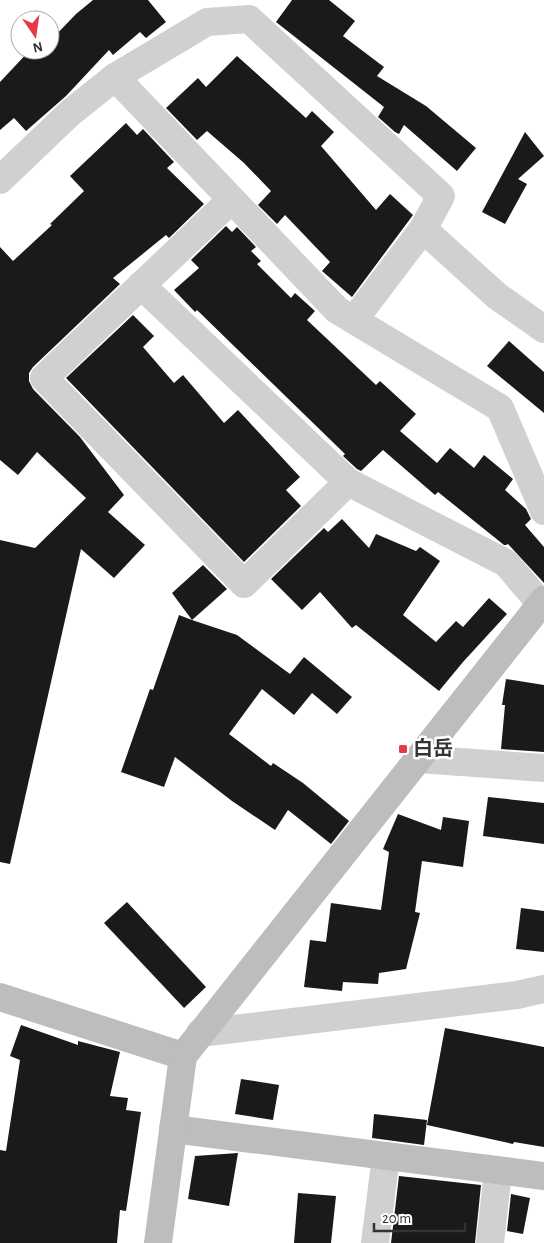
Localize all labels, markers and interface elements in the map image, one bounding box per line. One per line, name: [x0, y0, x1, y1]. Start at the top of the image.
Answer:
north arrow: [10, 10, 60, 60]
text: N: [31, 39, 44, 55]
place label: 白岳: [413, 737, 453, 759]
marker: 白岳: [397, 743, 409, 755]
scale bar: [374, 1200, 465, 1232]
text: 20 m: [382, 1211, 411, 1226]

